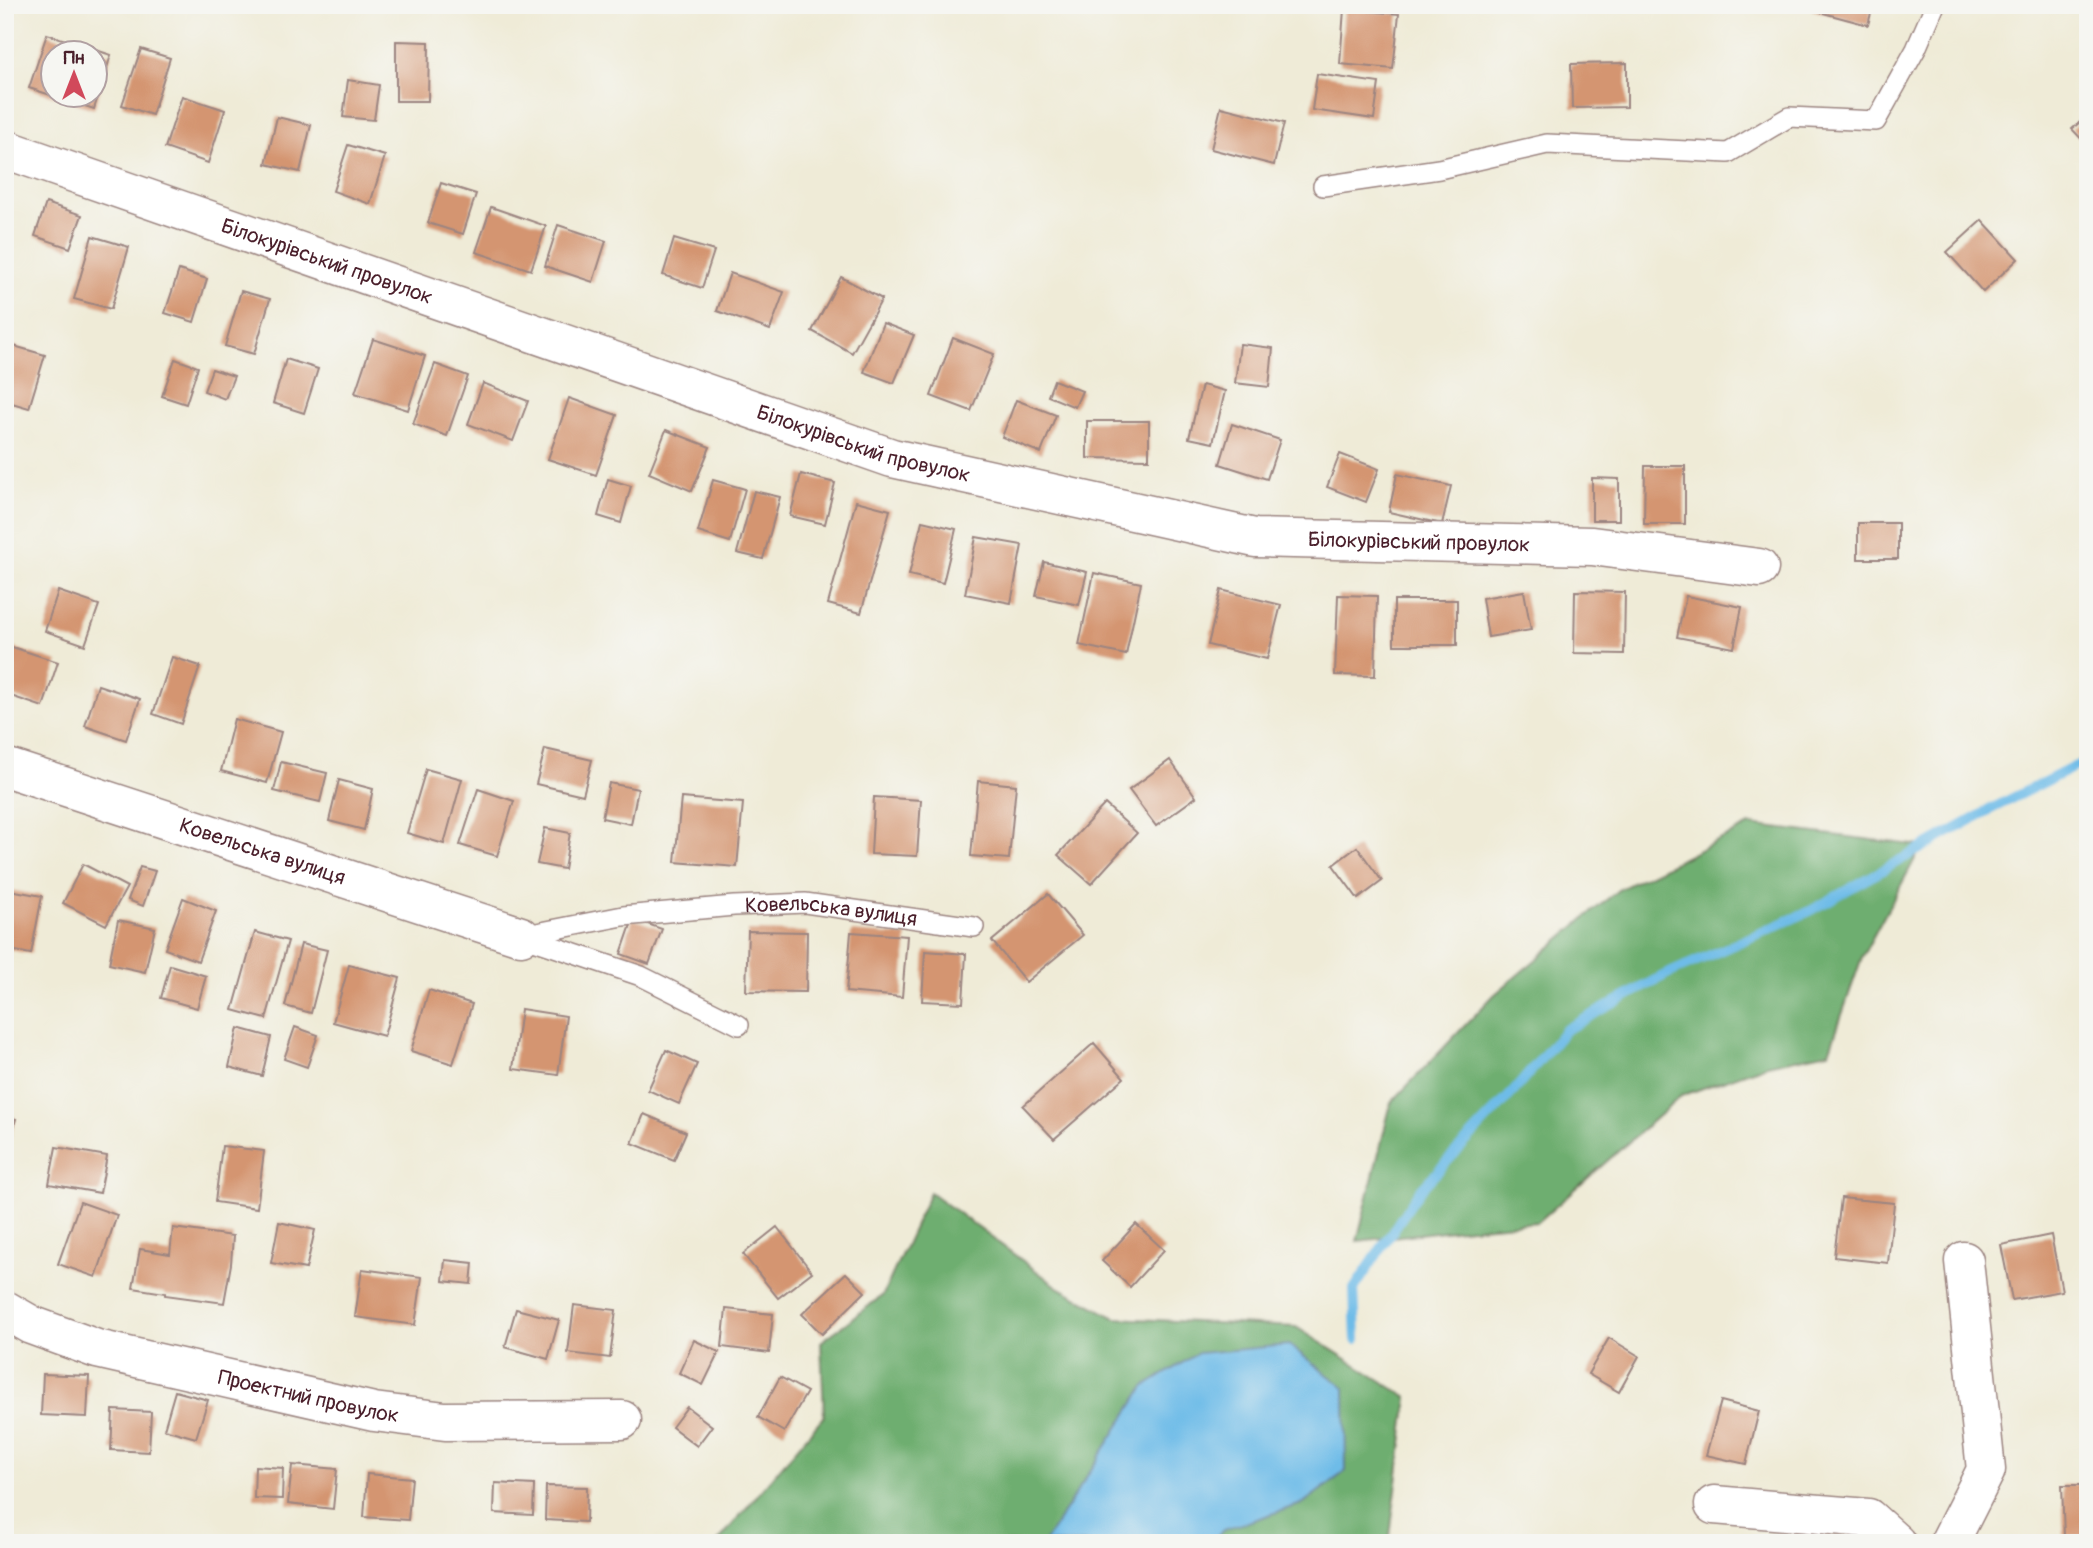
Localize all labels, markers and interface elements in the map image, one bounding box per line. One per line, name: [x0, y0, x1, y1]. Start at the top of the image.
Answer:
north arrow: [38, 38, 108, 108]
text: Пн: [64, 46, 84, 70]
street label: Білокурівський провулок: [218, 212, 436, 311]
street label: Білокурівський провулок: [753, 398, 973, 488]
street label: Білокурівський провулок: [1308, 526, 1530, 558]
street label: Ковельська вулиця: [176, 812, 349, 891]
street label: Ковельська вулиця: [744, 889, 919, 932]
street label: Проектний провулок: [215, 1363, 401, 1429]

